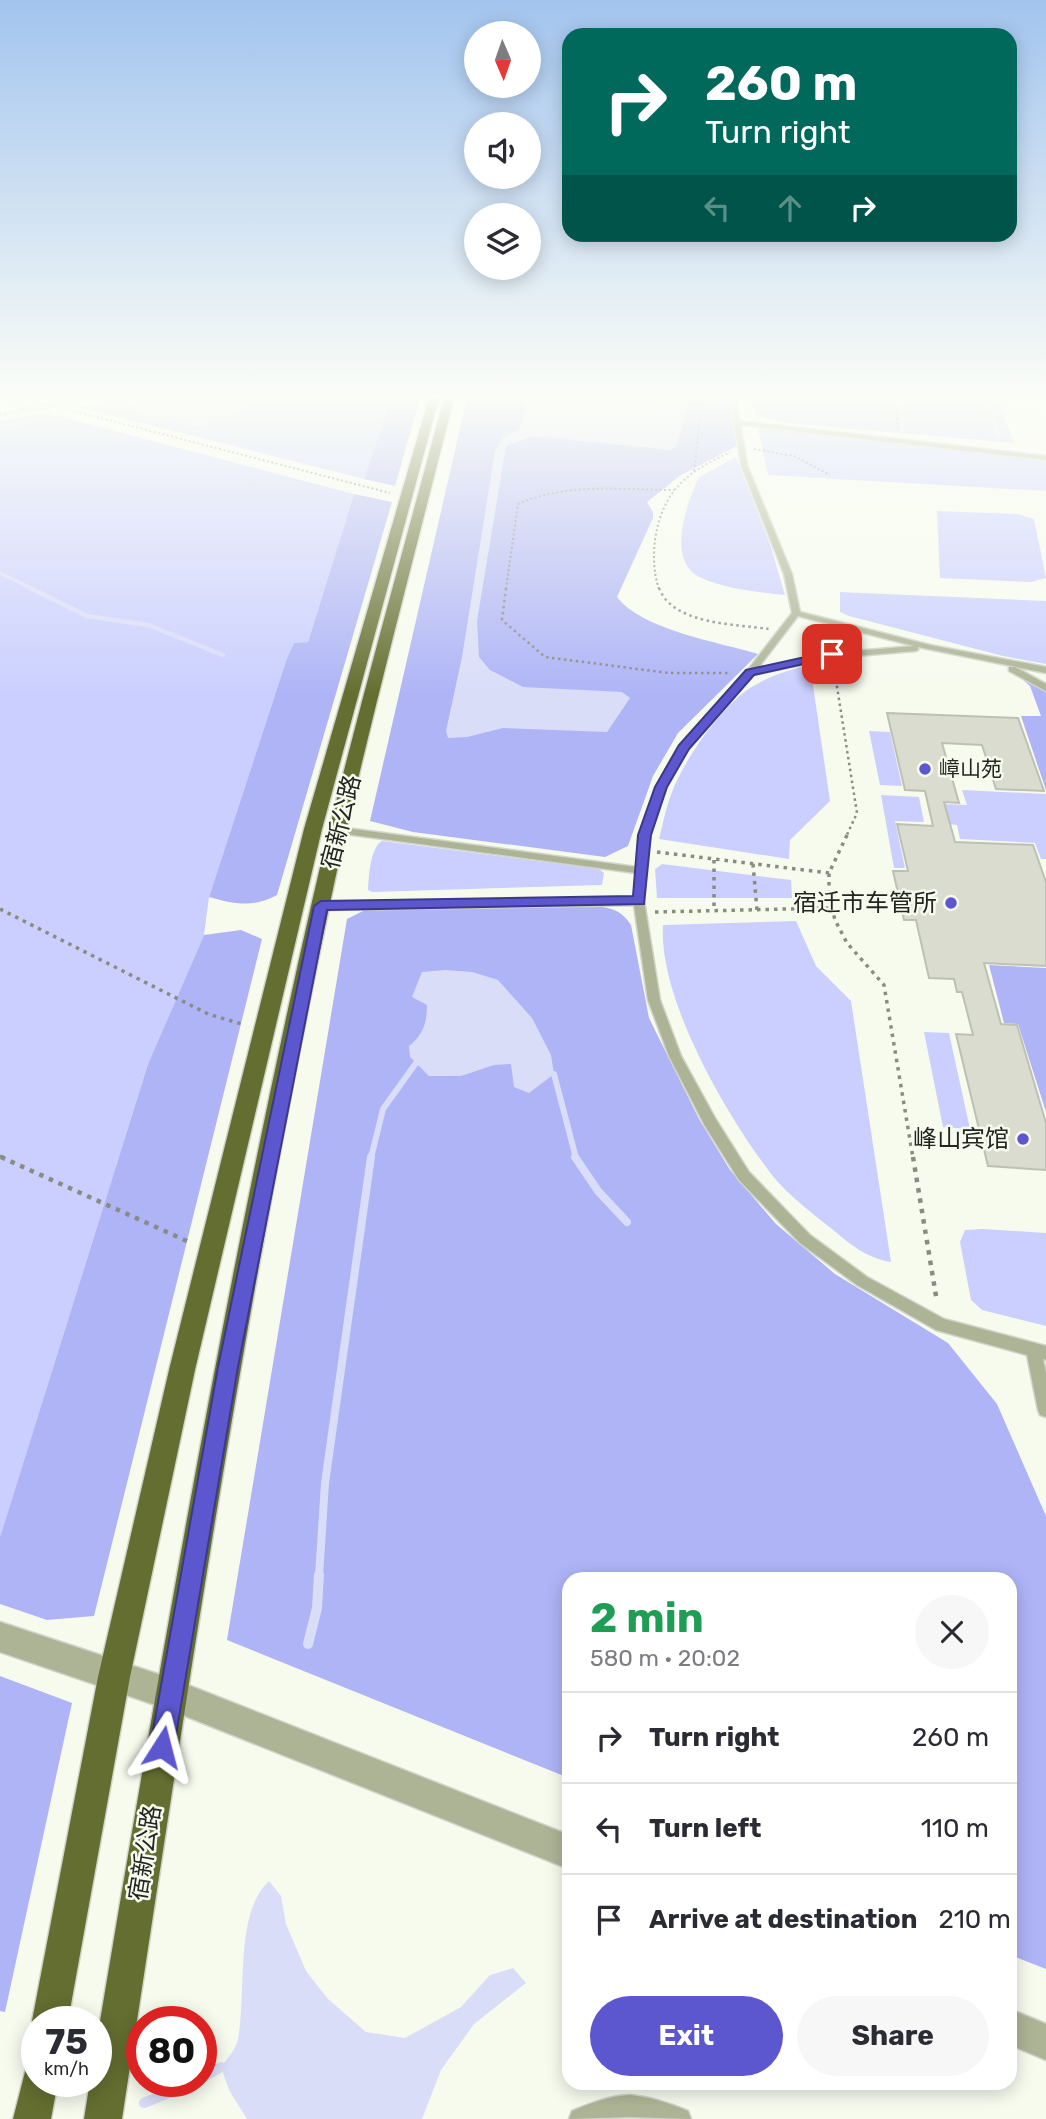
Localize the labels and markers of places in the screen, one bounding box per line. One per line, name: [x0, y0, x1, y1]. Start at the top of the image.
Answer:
pin: [802, 624, 862, 684]
place label: 嶂山苑: [939, 756, 1002, 781]
marker: 嶂山苑: [917, 761, 933, 777]
place label: 宿迁市车管所: [793, 889, 937, 917]
marker: 宿迁市车管所: [943, 895, 959, 911]
place label: 峰山宾馆: [913, 1125, 1009, 1153]
marker: 峰山宾馆: [1015, 1131, 1031, 1147]

